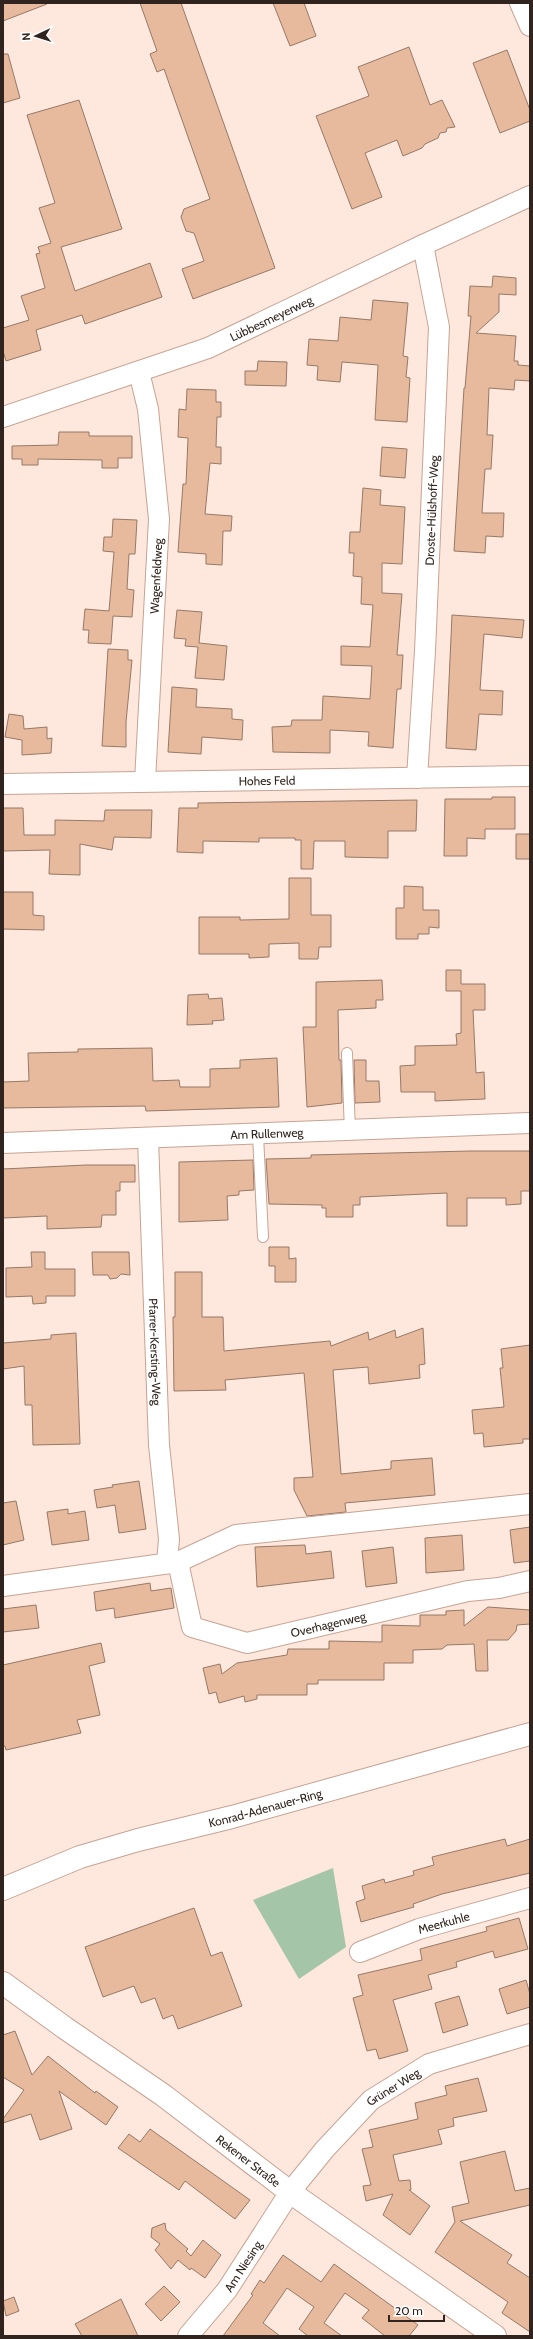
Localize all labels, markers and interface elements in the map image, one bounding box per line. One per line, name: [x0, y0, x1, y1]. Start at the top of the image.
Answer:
north arrow: [16, 16, 56, 56]
text: N: [19, 32, 33, 41]
street label: Lübbesmeyerweg: [227, 291, 316, 344]
street label: Droste-Hülshoff-Weg: [421, 454, 441, 566]
street label: Wagenfeldweg: [147, 537, 166, 614]
street label: Hohes Feld: [239, 772, 295, 788]
street label: Am Rullenweg: [230, 1124, 305, 1142]
street label: Pfarrer-Kersting-Weg: [146, 1298, 165, 1407]
street label: Overhagenweg: [289, 1608, 368, 1640]
street label: Konrad-Adenauer-Ring: [207, 1785, 325, 1830]
street label: Meerkuhle: [416, 1908, 471, 1936]
street label: Grüner Weg: [362, 2064, 423, 2109]
street label: Rekener Straße: [213, 2131, 284, 2190]
street label: Am Niesing: [221, 2237, 265, 2294]
scale bar: [389, 2297, 444, 2323]
text: 20 m: [395, 2303, 423, 2318]

